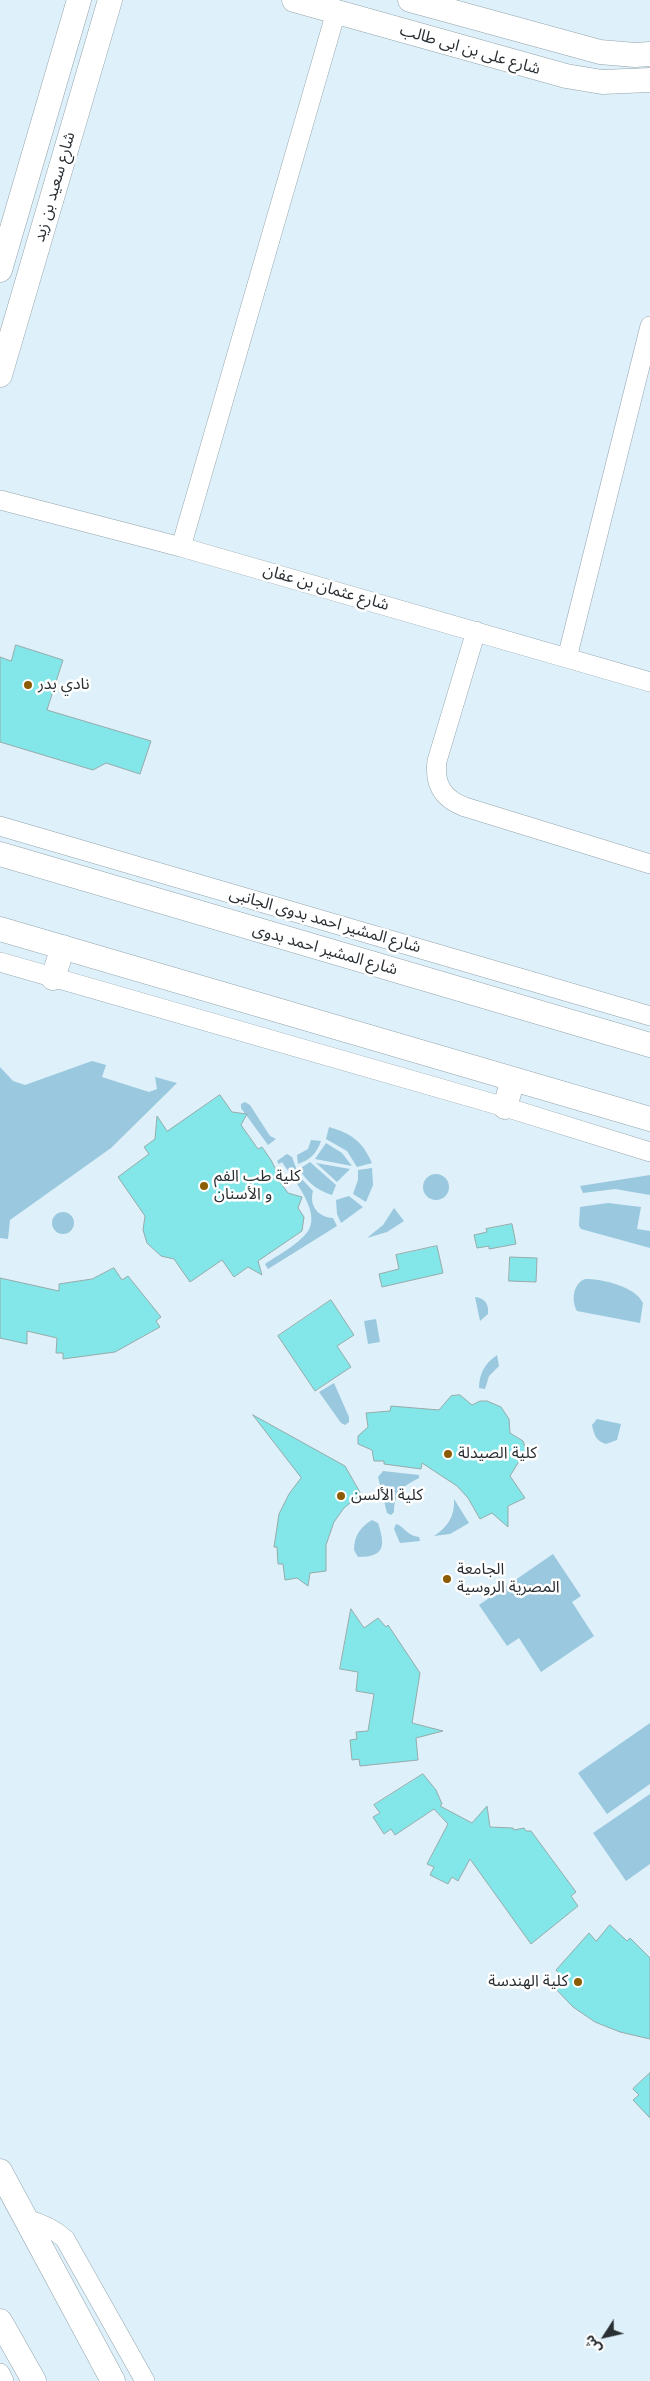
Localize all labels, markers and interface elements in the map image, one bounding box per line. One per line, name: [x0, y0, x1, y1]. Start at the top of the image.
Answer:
street label: شارع على بن ابى طالب: [398, 21, 542, 79]
street label: شارع سعيد بن زيد: [30, 130, 80, 244]
street label: شارع عثمان بن عفان: [261, 561, 391, 615]
place label: نادي بدر: [38, 675, 90, 695]
marker: نادي بدر: [22, 679, 34, 691]
street label: شارع المشير احمد بدوى الجانبى: [227, 884, 423, 958]
street label: شارع المشير احمد بدوى: [250, 920, 400, 980]
place label: كلية طب الفم و الأسنان: [214, 1167, 301, 1205]
marker: كلية طب الفم و الأسنان: [198, 1180, 210, 1192]
place label: كلية الصيدلة: [458, 1444, 537, 1464]
marker: كلية الصيدلة: [442, 1448, 454, 1460]
place label: كلية الألسن: [351, 1486, 423, 1506]
marker: كلية الألسن: [335, 1490, 347, 1502]
place label: الجامعة المصرية الروسية: [457, 1560, 560, 1598]
marker: الجامعة المصرية الروسية: [441, 1573, 453, 1585]
place label: كلية الهندسة: [488, 1972, 568, 1992]
marker: كلية الهندسة: [572, 1976, 584, 1988]
north arrow: [580, 2311, 630, 2361]
text: ش: [580, 2332, 606, 2358]

